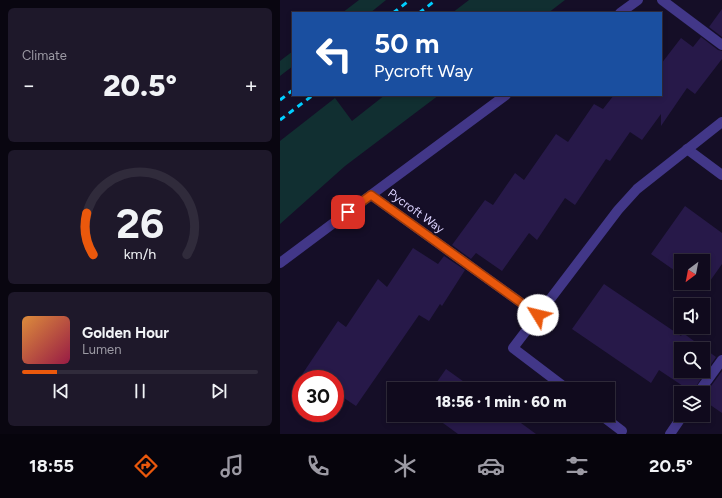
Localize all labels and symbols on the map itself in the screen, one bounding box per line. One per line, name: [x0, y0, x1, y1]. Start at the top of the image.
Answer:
street label: Pycroft Way: [385, 186, 447, 236]
pin: [331, 195, 365, 229]
north arrow: [674, 254, 710, 290]
position arrow: [517, 294, 559, 336]
speed limit sign: 30: [292, 370, 344, 422]

